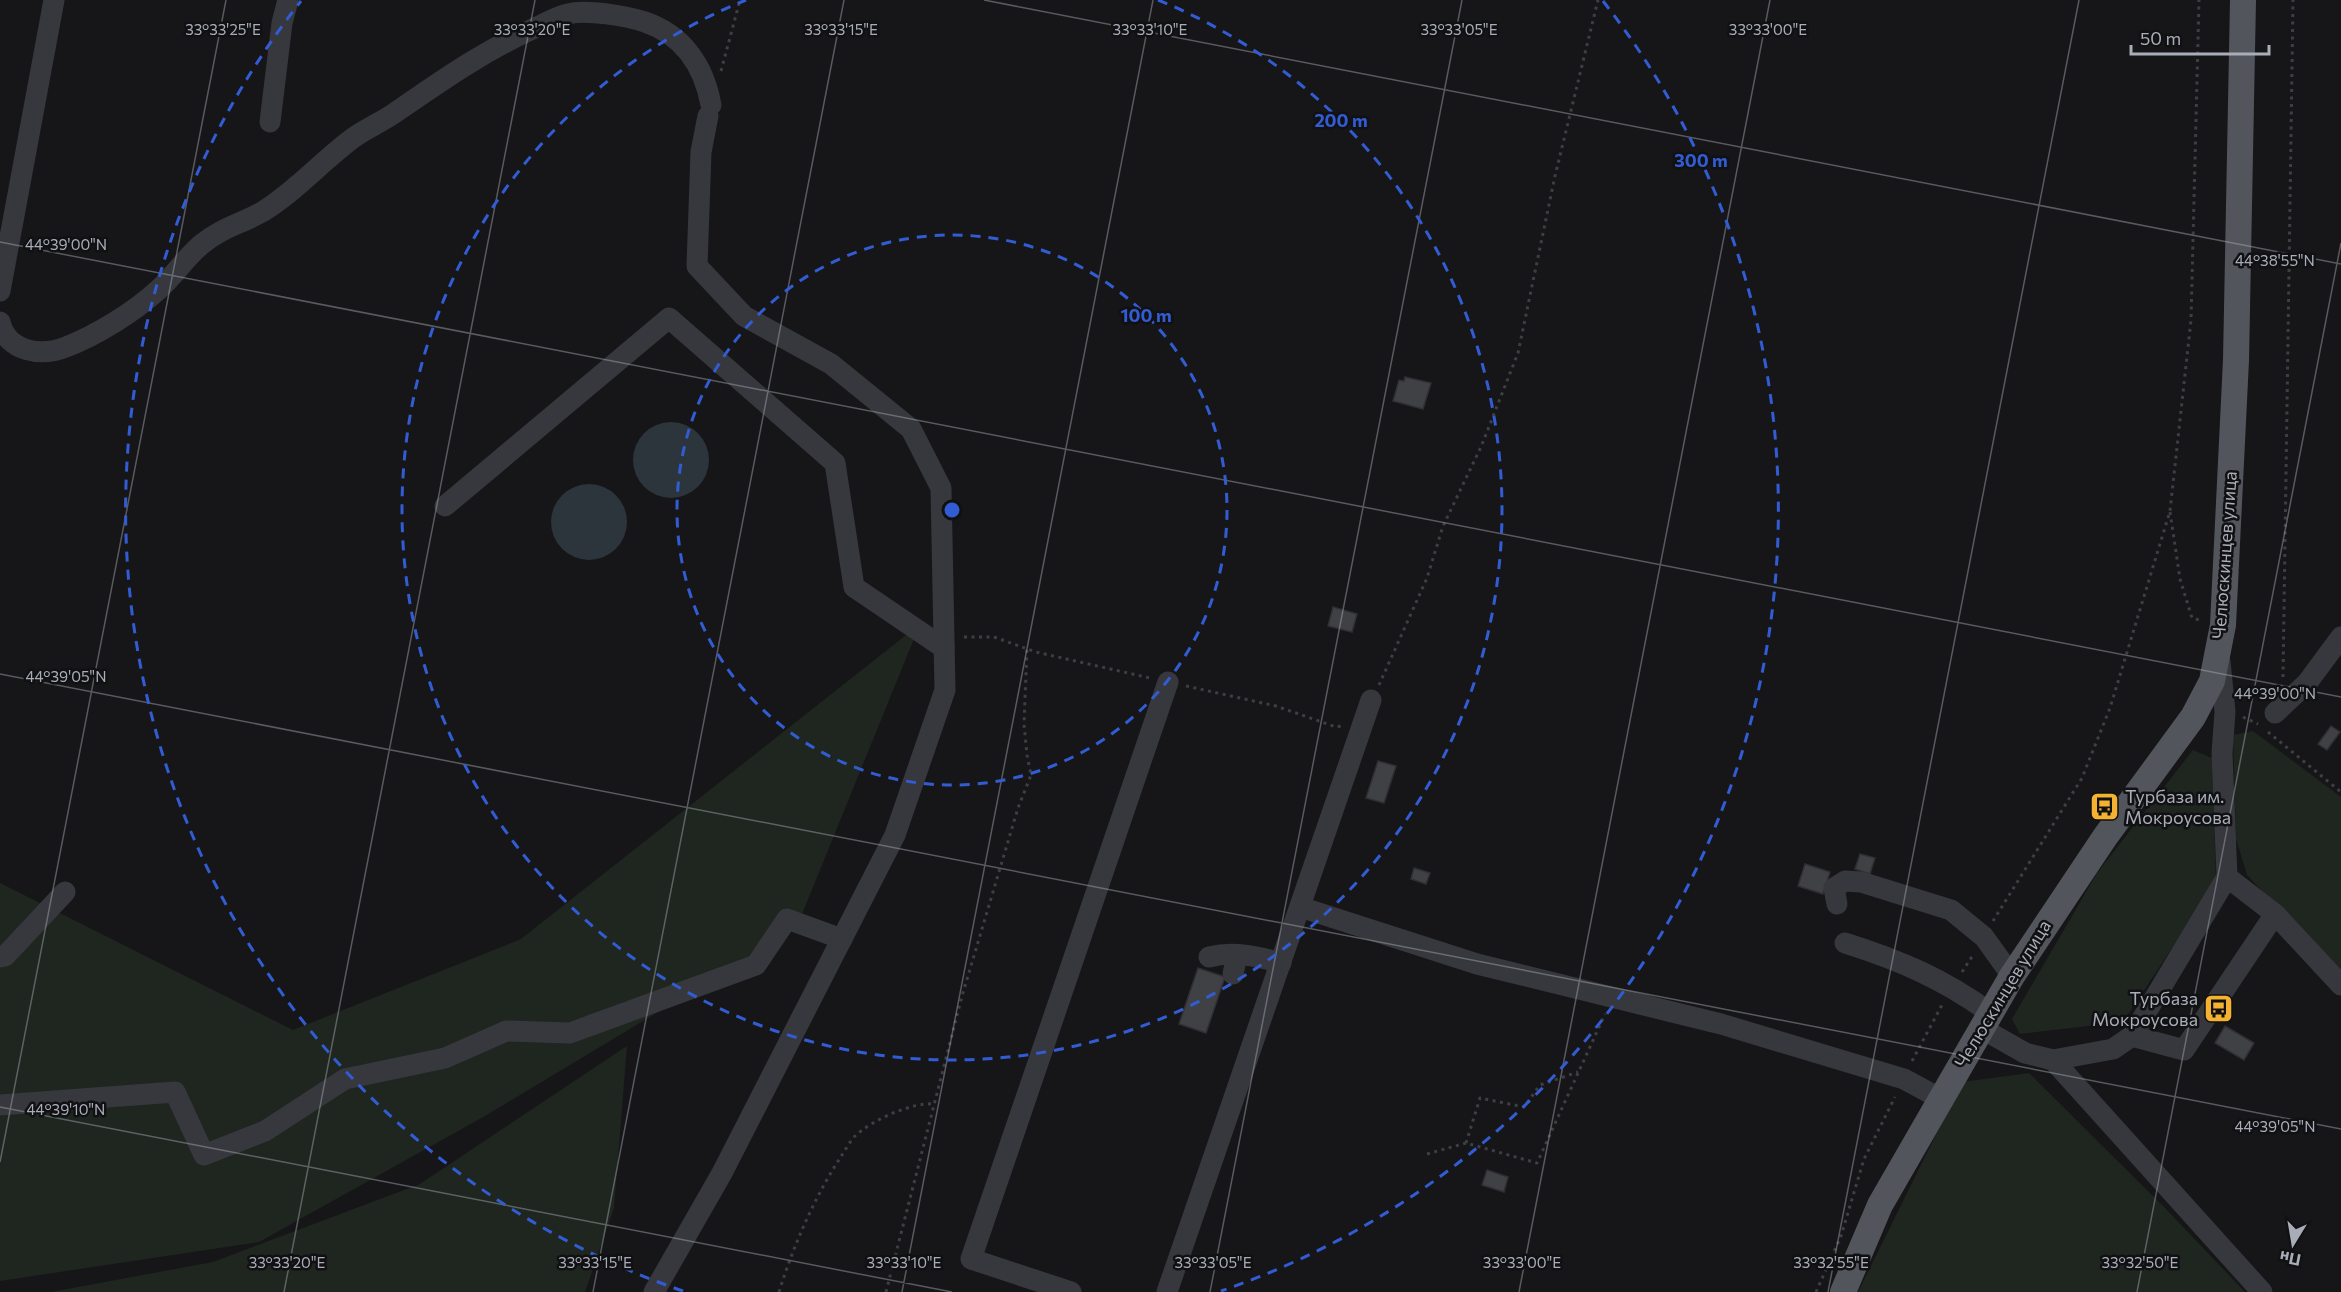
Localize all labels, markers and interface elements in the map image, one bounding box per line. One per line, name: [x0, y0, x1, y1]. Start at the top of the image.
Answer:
scale bar: [2131, 18, 2269, 56]
text: 33°33'25"E: [185, 20, 261, 38]
text: 33°33'20"E: [494, 20, 570, 38]
text: 33°33'15"E: [804, 20, 878, 38]
text: 33°33'10"E: [1113, 20, 1188, 38]
text: 33°33'05"E: [1420, 20, 1498, 38]
text: 33°33'00"E: [1729, 20, 1807, 38]
text: 50 m: [2140, 27, 2181, 49]
text: 200 m: [1314, 109, 1368, 131]
text: 300 m: [1674, 149, 1728, 171]
text: 44°39'00"N: [25, 235, 107, 253]
text: 44°38'55"N: [2235, 251, 2315, 269]
text: 100 m: [1120, 304, 1172, 326]
street label: Челюскинцев улица: [2207, 470, 2241, 640]
centre of rings: [942, 500, 962, 520]
text: 44°39'05"N: [25, 667, 107, 685]
text: 44°39'00"N: [2234, 684, 2316, 702]
place label: Турбаза им. Мокроусова: [2125, 785, 2231, 828]
bus stop icon: Турбаза им. Мокроусова: [2088, 791, 2120, 823]
street label: Челюскинцев улица: [1949, 916, 2055, 1071]
place label: Турбаза Мокроусова: [2092, 987, 2198, 1030]
bus stop icon: Турбаза Мокроусова: [2203, 993, 2235, 1025]
text: 44°39'10"N: [27, 1100, 105, 1118]
text: 44°39'05"N: [2234, 1117, 2316, 1135]
north arrow: [2263, 1214, 2323, 1274]
text: Пн: [2278, 1248, 2302, 1271]
text: 33°33'20"E: [249, 1253, 325, 1271]
text: 33°33'15"E: [558, 1253, 632, 1271]
text: 33°33'10"E: [867, 1253, 942, 1271]
text: 33°33'05"E: [1174, 1253, 1252, 1271]
text: 33°33'00"E: [1483, 1253, 1561, 1271]
text: 33°32'55"E: [1793, 1253, 1869, 1271]
text: 33°32'50"E: [2102, 1253, 2179, 1271]

